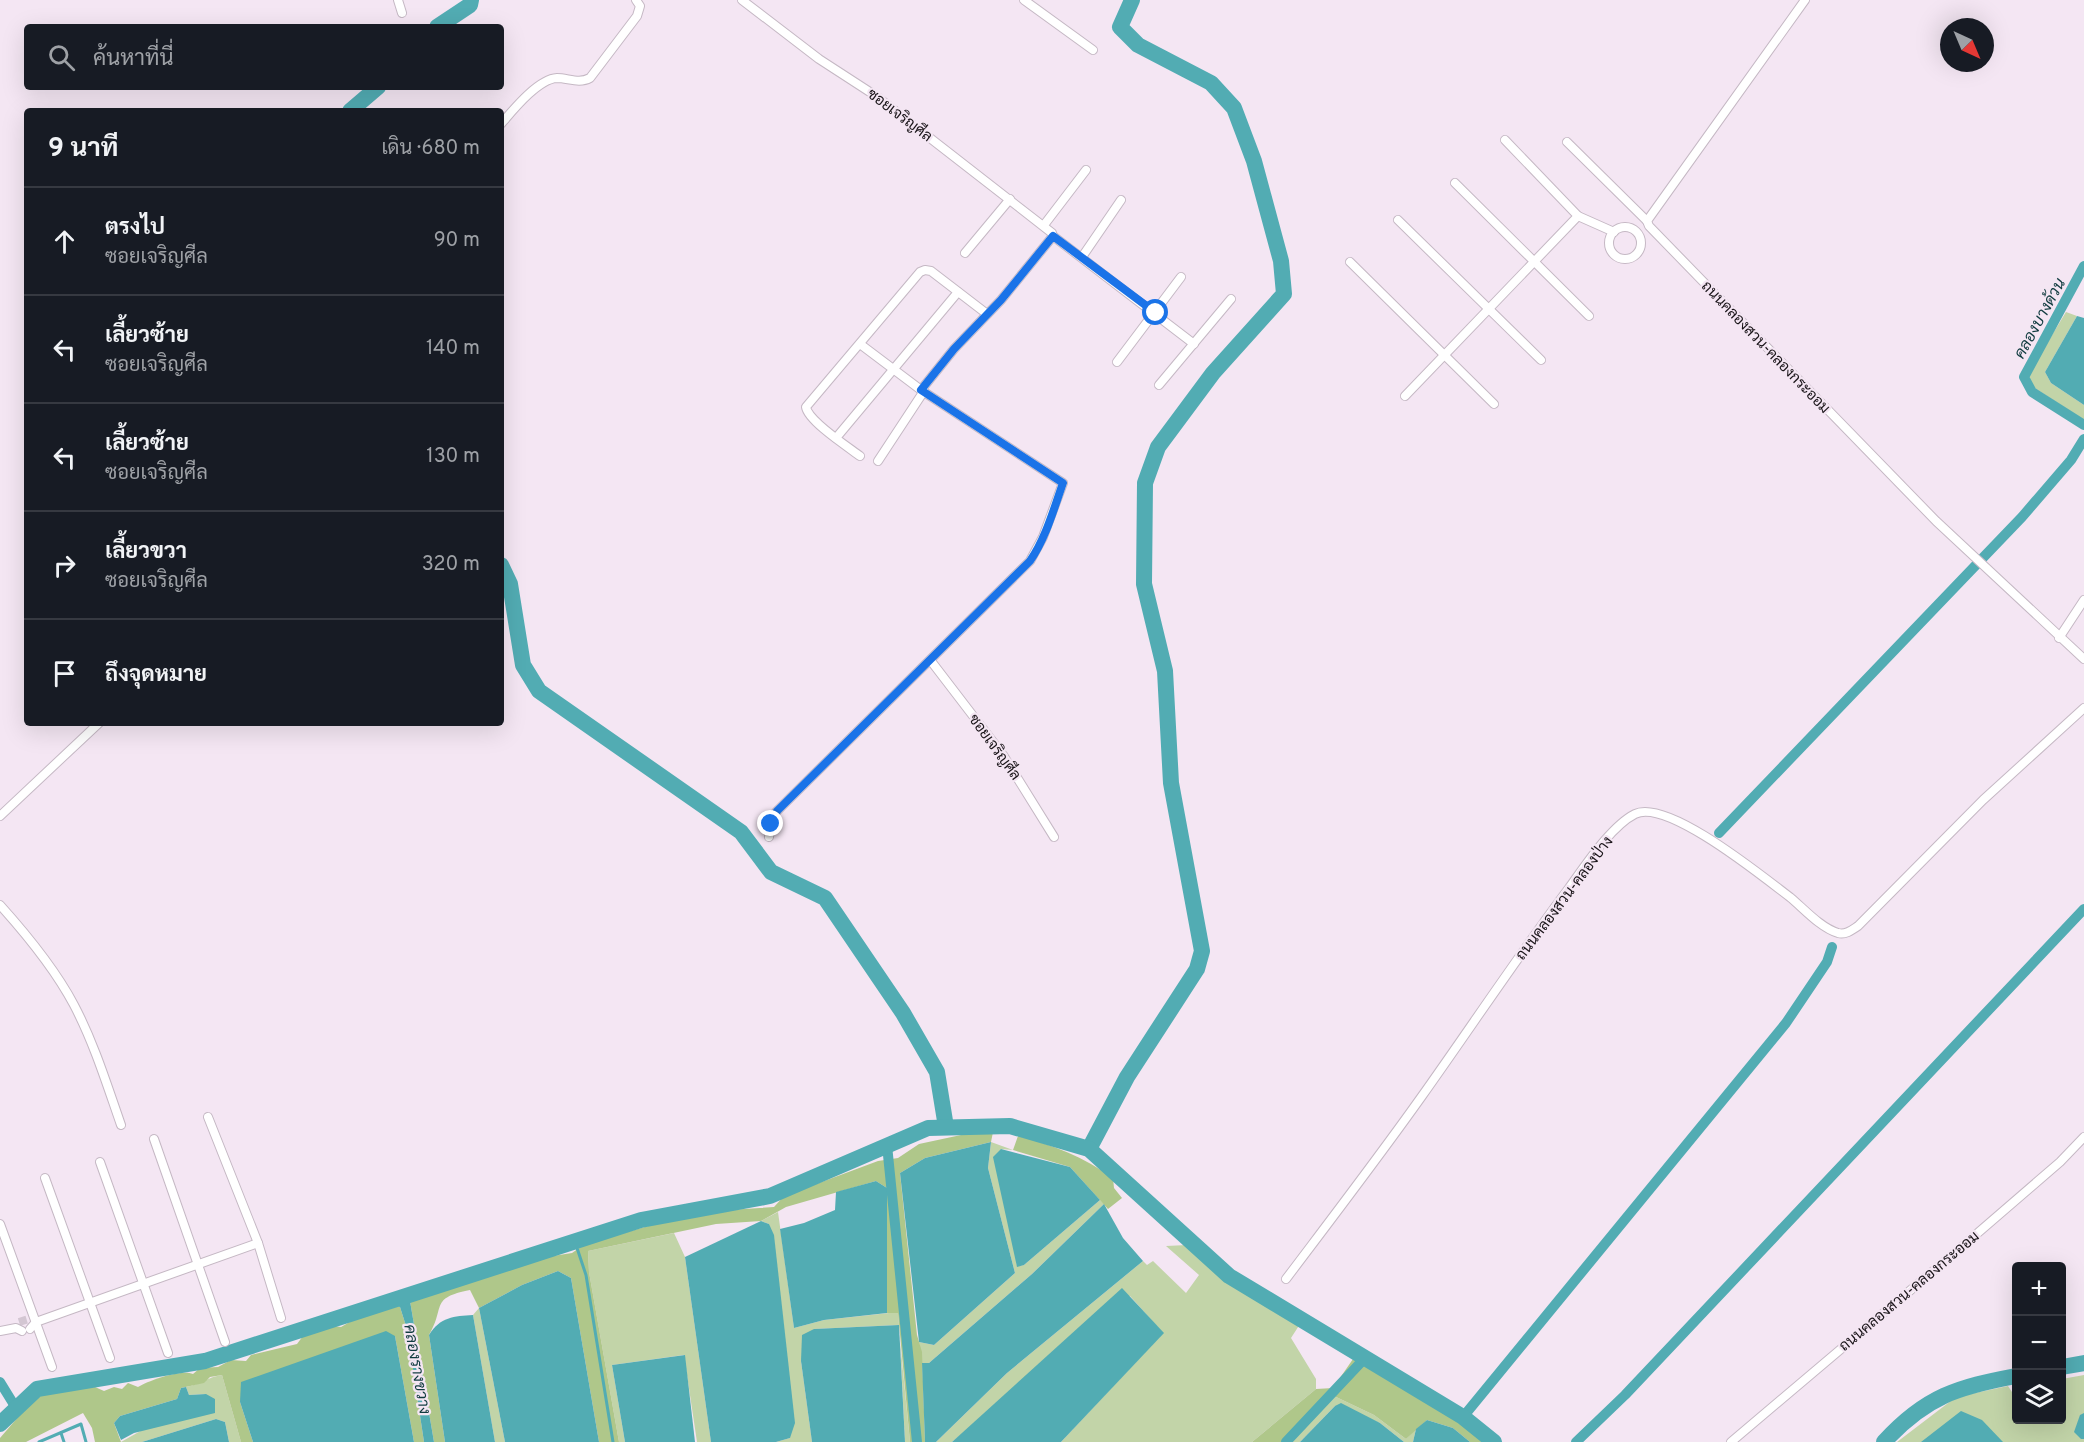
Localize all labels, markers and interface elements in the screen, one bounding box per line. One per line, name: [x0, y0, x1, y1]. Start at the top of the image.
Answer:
north arrow: [1940, 18, 1994, 72]
search box: [24, 24, 504, 90]
icon: search: [45, 41, 78, 74]
text: ค้นหาที่นี่: [93, 46, 173, 73]
street label: ซอยเจริญศีล: [863, 84, 937, 147]
text: 9 นาที: [48, 133, 118, 166]
text: เดิน · 680 m: [381, 136, 480, 162]
text: ตรงไป: [105, 215, 165, 242]
icon: ahead: [48, 225, 81, 258]
text: 90 m: [434, 228, 480, 254]
text: ซอยเจริญศีล: [105, 245, 208, 271]
water label: คลองบางด้วน: [2008, 274, 2071, 363]
street label: ถนนคลองสวน-คลองกระออม: [1697, 278, 1833, 418]
route start: [1142, 299, 1168, 325]
text: เลี้ยวซ้าย: [105, 323, 189, 350]
icon: left: [48, 333, 81, 366]
text: 140 m: [426, 336, 480, 362]
text: ซอยเจริญศีล: [105, 353, 208, 379]
text: เลี้ยวซ้าย: [105, 431, 189, 458]
icon: left: [48, 441, 81, 474]
text: 130 m: [426, 444, 480, 470]
text: ซอยเจริญศีล: [105, 461, 208, 487]
text: เลี้ยวขวา: [105, 539, 187, 566]
icon: right: [48, 549, 81, 582]
text: 320 m: [422, 552, 480, 578]
text: ซอยเจริญศีล: [105, 569, 208, 595]
icon: arrive: [48, 657, 81, 690]
text: ถึงจุดหมาย: [105, 662, 207, 689]
street label: ซอยเจริญศีล: [963, 710, 1026, 785]
route end: [757, 810, 783, 836]
street label: ถนนคลองสวน-คลองป่าง: [1511, 832, 1618, 965]
street label: ถนนคลองสวน-คลองกระออม: [1836, 1228, 1984, 1356]
map controls: [2012, 1262, 2066, 1424]
button: +: [2012, 1262, 2066, 1316]
button: −: [2012, 1316, 2066, 1370]
water label: คลองรางขวาง: [398, 1323, 434, 1416]
button: layers: [2012, 1370, 2066, 1424]

